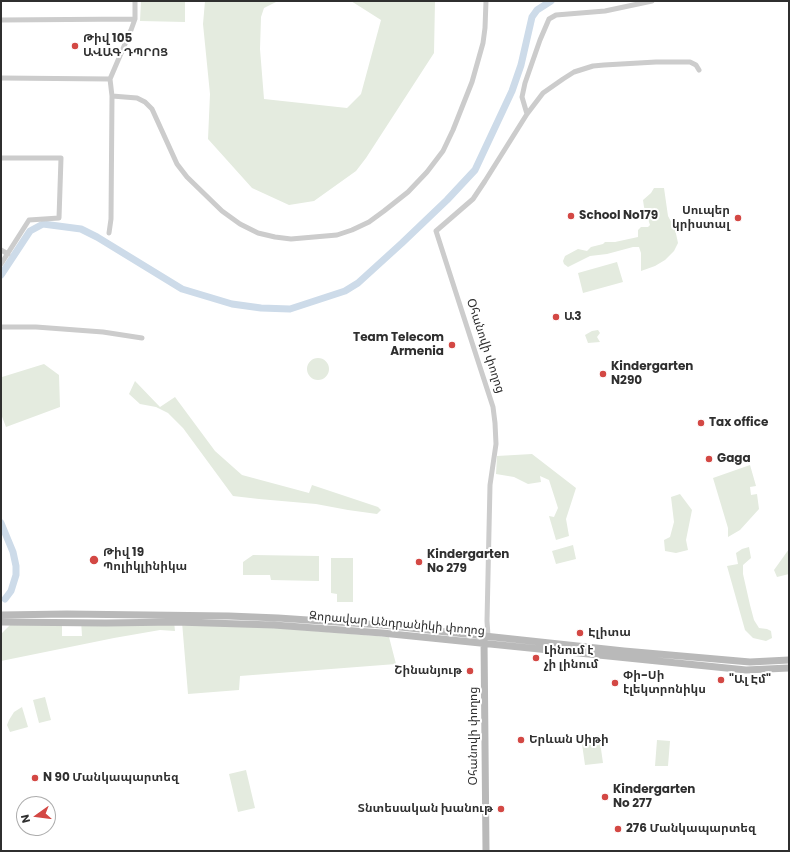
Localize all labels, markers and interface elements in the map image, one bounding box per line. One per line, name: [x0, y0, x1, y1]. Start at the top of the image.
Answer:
place label: Թիվ 105 ԱՎԱԳ ԴՊՐՈՑ: [83, 32, 168, 60]
marker: Թիվ 105 ԱՎԱԳ ԴՊՐՈՑ: [70, 41, 80, 51]
place label: Սուպեր կրիստալ: [672, 204, 730, 232]
place label: School No179: [579, 209, 658, 223]
marker: School No179: [566, 211, 576, 221]
marker: Սուպեր կրիստալ: [733, 213, 743, 223]
street label: Օհանովի փողոց: [463, 297, 507, 395]
place label: Ա3: [564, 310, 581, 324]
marker: Ա3: [551, 312, 561, 322]
place label: Team Telecom Armenia: [353, 331, 444, 359]
marker: Team Telecom Armenia: [447, 340, 457, 350]
place label: Kindergarten N290: [611, 360, 693, 388]
marker: Kindergarten N290: [598, 369, 608, 379]
place label: Tax office: [709, 416, 768, 430]
marker: Tax office: [696, 418, 706, 428]
place label: Gaga: [717, 452, 751, 466]
marker: Gaga: [704, 454, 714, 464]
place label: Թիվ 19 Պոլիկլինիկա: [103, 546, 187, 574]
place label: Kindergarten No 279: [427, 548, 509, 576]
marker: Թիվ 19 Պոլիկլինիկա: [88, 554, 100, 566]
marker: Kindergarten No 279: [414, 557, 424, 567]
street label: Զորավար Անդրանիկի փողոց: [308, 609, 486, 639]
place label: Էլիտա: [588, 626, 631, 640]
marker: Էլիտա: [575, 628, 585, 638]
place label: Լինում է չի լինում: [544, 644, 598, 672]
marker: Լինում է չի լինում: [531, 653, 541, 663]
place label: Շինանյութ: [394, 664, 462, 678]
marker: Շինանյութ: [465, 666, 475, 676]
place label: Փի-Սի էլեկտրոնիկս: [623, 669, 706, 697]
place label: "Ալ Էմ": [729, 673, 771, 687]
marker: "Ալ Էմ": [716, 675, 726, 685]
marker: Փի-Սի էլեկտրոնիկս: [610, 678, 620, 688]
street label: Օհանովի փողոց: [467, 687, 481, 785]
place label: Երևան Սիթի: [529, 733, 609, 747]
marker: Երևան Սիթի: [516, 735, 526, 745]
place label: N 90 Մանկապարտեզ: [43, 771, 179, 785]
marker: N 90 Մանկապարտեզ: [30, 773, 40, 783]
place label: Kindergarten No 277: [613, 783, 695, 811]
marker: Kindergarten No 277: [600, 792, 610, 802]
north arrow: [16, 796, 56, 836]
place label: Տնտեսական խանութ: [358, 802, 493, 816]
marker: Տնտեսական խանութ: [496, 804, 506, 814]
text: N: [17, 813, 34, 825]
place label: 276 Մանկապարտեզ: [626, 822, 756, 836]
marker: 276 Մանկապարտեզ: [613, 824, 623, 834]

